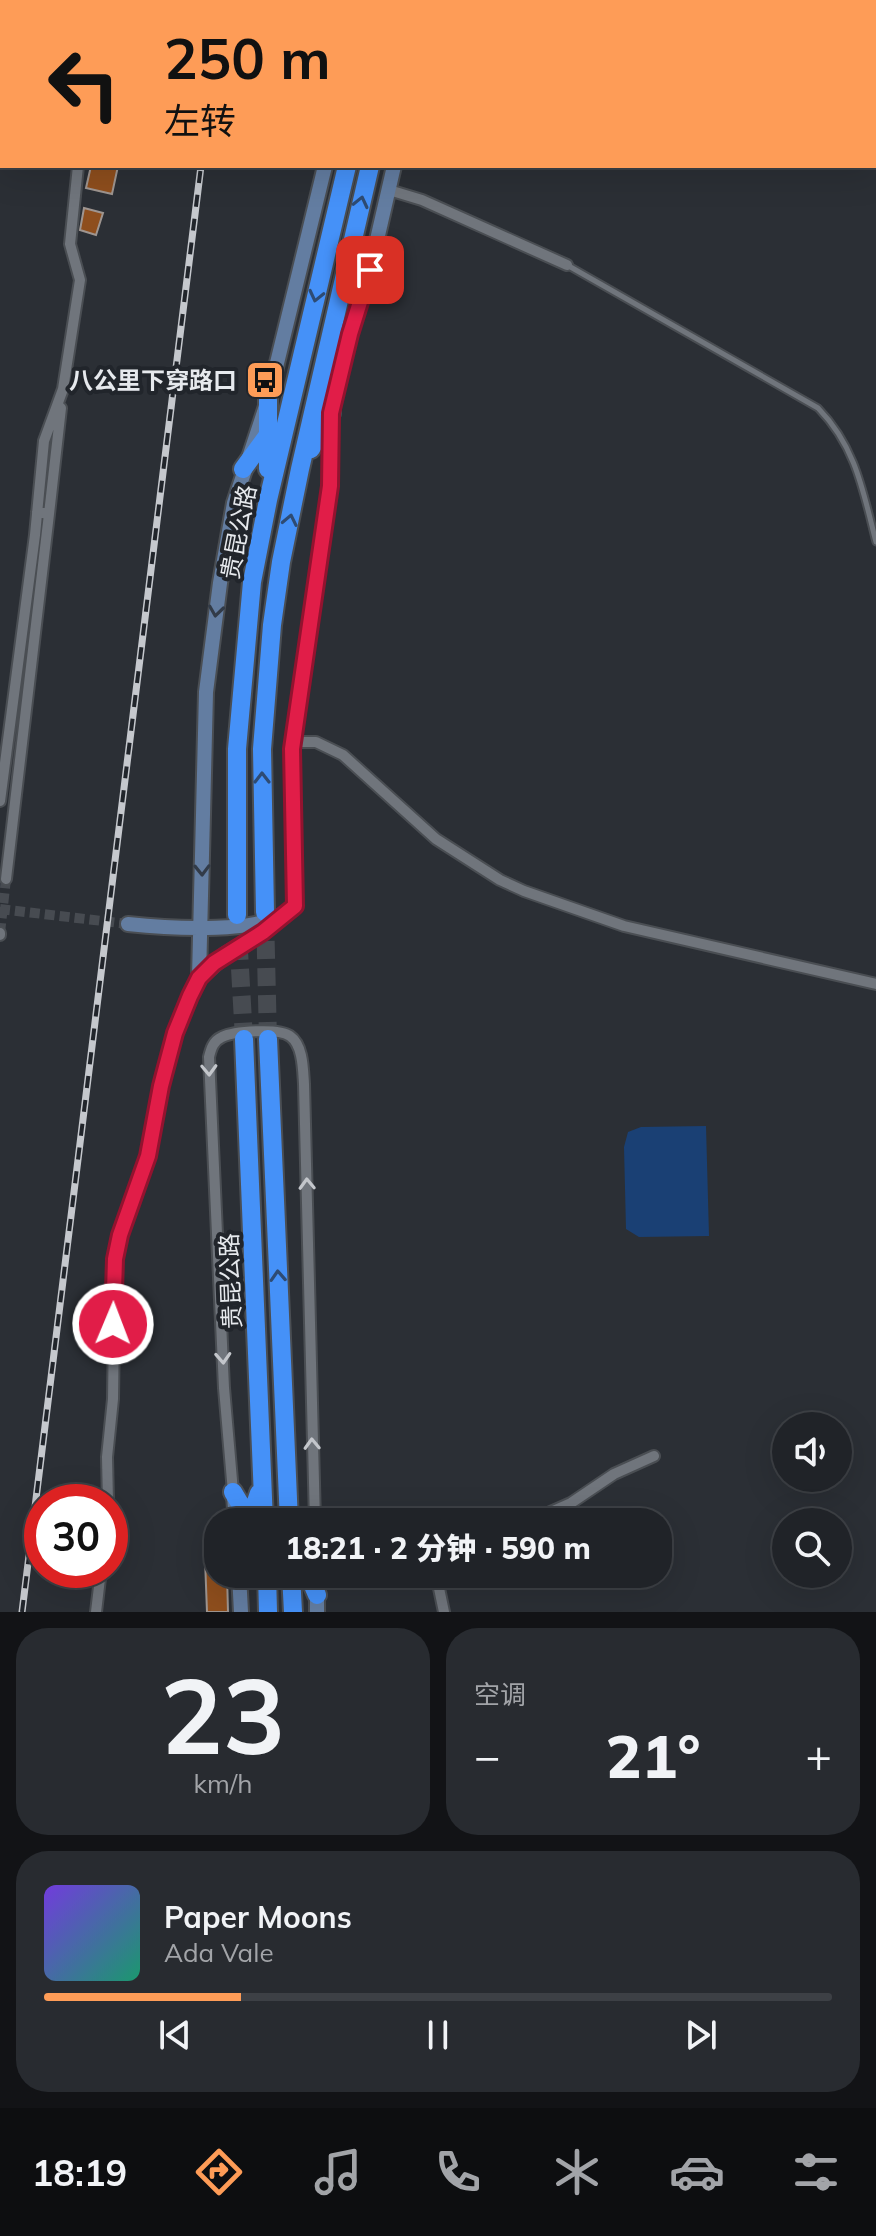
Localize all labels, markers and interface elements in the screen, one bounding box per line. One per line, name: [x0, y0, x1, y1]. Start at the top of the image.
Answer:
text: 250 m: [164, 23, 331, 93]
icon: left: [32, 32, 136, 136]
text: 左转: [164, 98, 236, 143]
one-way arrow: [352, 196, 369, 210]
pin: [336, 236, 404, 304]
icon: arrive: [348, 248, 392, 292]
one-way arrow: [309, 289, 326, 303]
bus stop icon: 八公里下穿路口: [244, 359, 286, 401]
place label: 八公里下穿路口: [69, 365, 237, 395]
street label: 贵昆公路: [214, 482, 262, 582]
one-way arrow: [281, 513, 298, 527]
one-way arrow: [208, 604, 225, 618]
one-way arrow: [253, 771, 271, 784]
one-way arrow: [194, 864, 211, 877]
one-way arrow: [201, 1064, 218, 1077]
one-way arrow: [299, 1177, 316, 1190]
street label: 贵昆公路: [213, 1233, 247, 1329]
one-way arrow: [270, 1269, 287, 1282]
position arrow: [71, 1282, 155, 1366]
one-way arrow: [214, 1352, 231, 1365]
map controls: [772, 1412, 852, 1588]
button: sound: [772, 1412, 852, 1492]
one-way arrow: [304, 1437, 321, 1450]
speed limit sign: 30: [24, 1484, 128, 1588]
button: search: [772, 1508, 852, 1588]
text: 18:21 · 2 分钟 · 590 m: [285, 1529, 591, 1567]
text: 23: [161, 1649, 285, 1780]
text: 空调: [474, 1678, 526, 1711]
text: 21°: [605, 1718, 701, 1793]
text: −: [474, 1728, 500, 1783]
text: +: [806, 1728, 832, 1783]
text: km/h: [194, 1767, 252, 1800]
text: Paper Moons: [164, 1898, 352, 1936]
text: Ada Vale: [164, 1936, 274, 1969]
icon: previous: [153, 2013, 197, 2057]
icon: pause: [416, 2013, 460, 2057]
icon: next: [679, 2013, 723, 2057]
icon: directions: [191, 2144, 247, 2200]
icon: music: [310, 2144, 366, 2200]
icon: phone: [430, 2144, 486, 2200]
icon: climate: [549, 2144, 605, 2200]
icon: car: [669, 2144, 725, 2200]
icon: filters: [788, 2144, 844, 2200]
text: 18:19: [32, 2150, 127, 2195]

